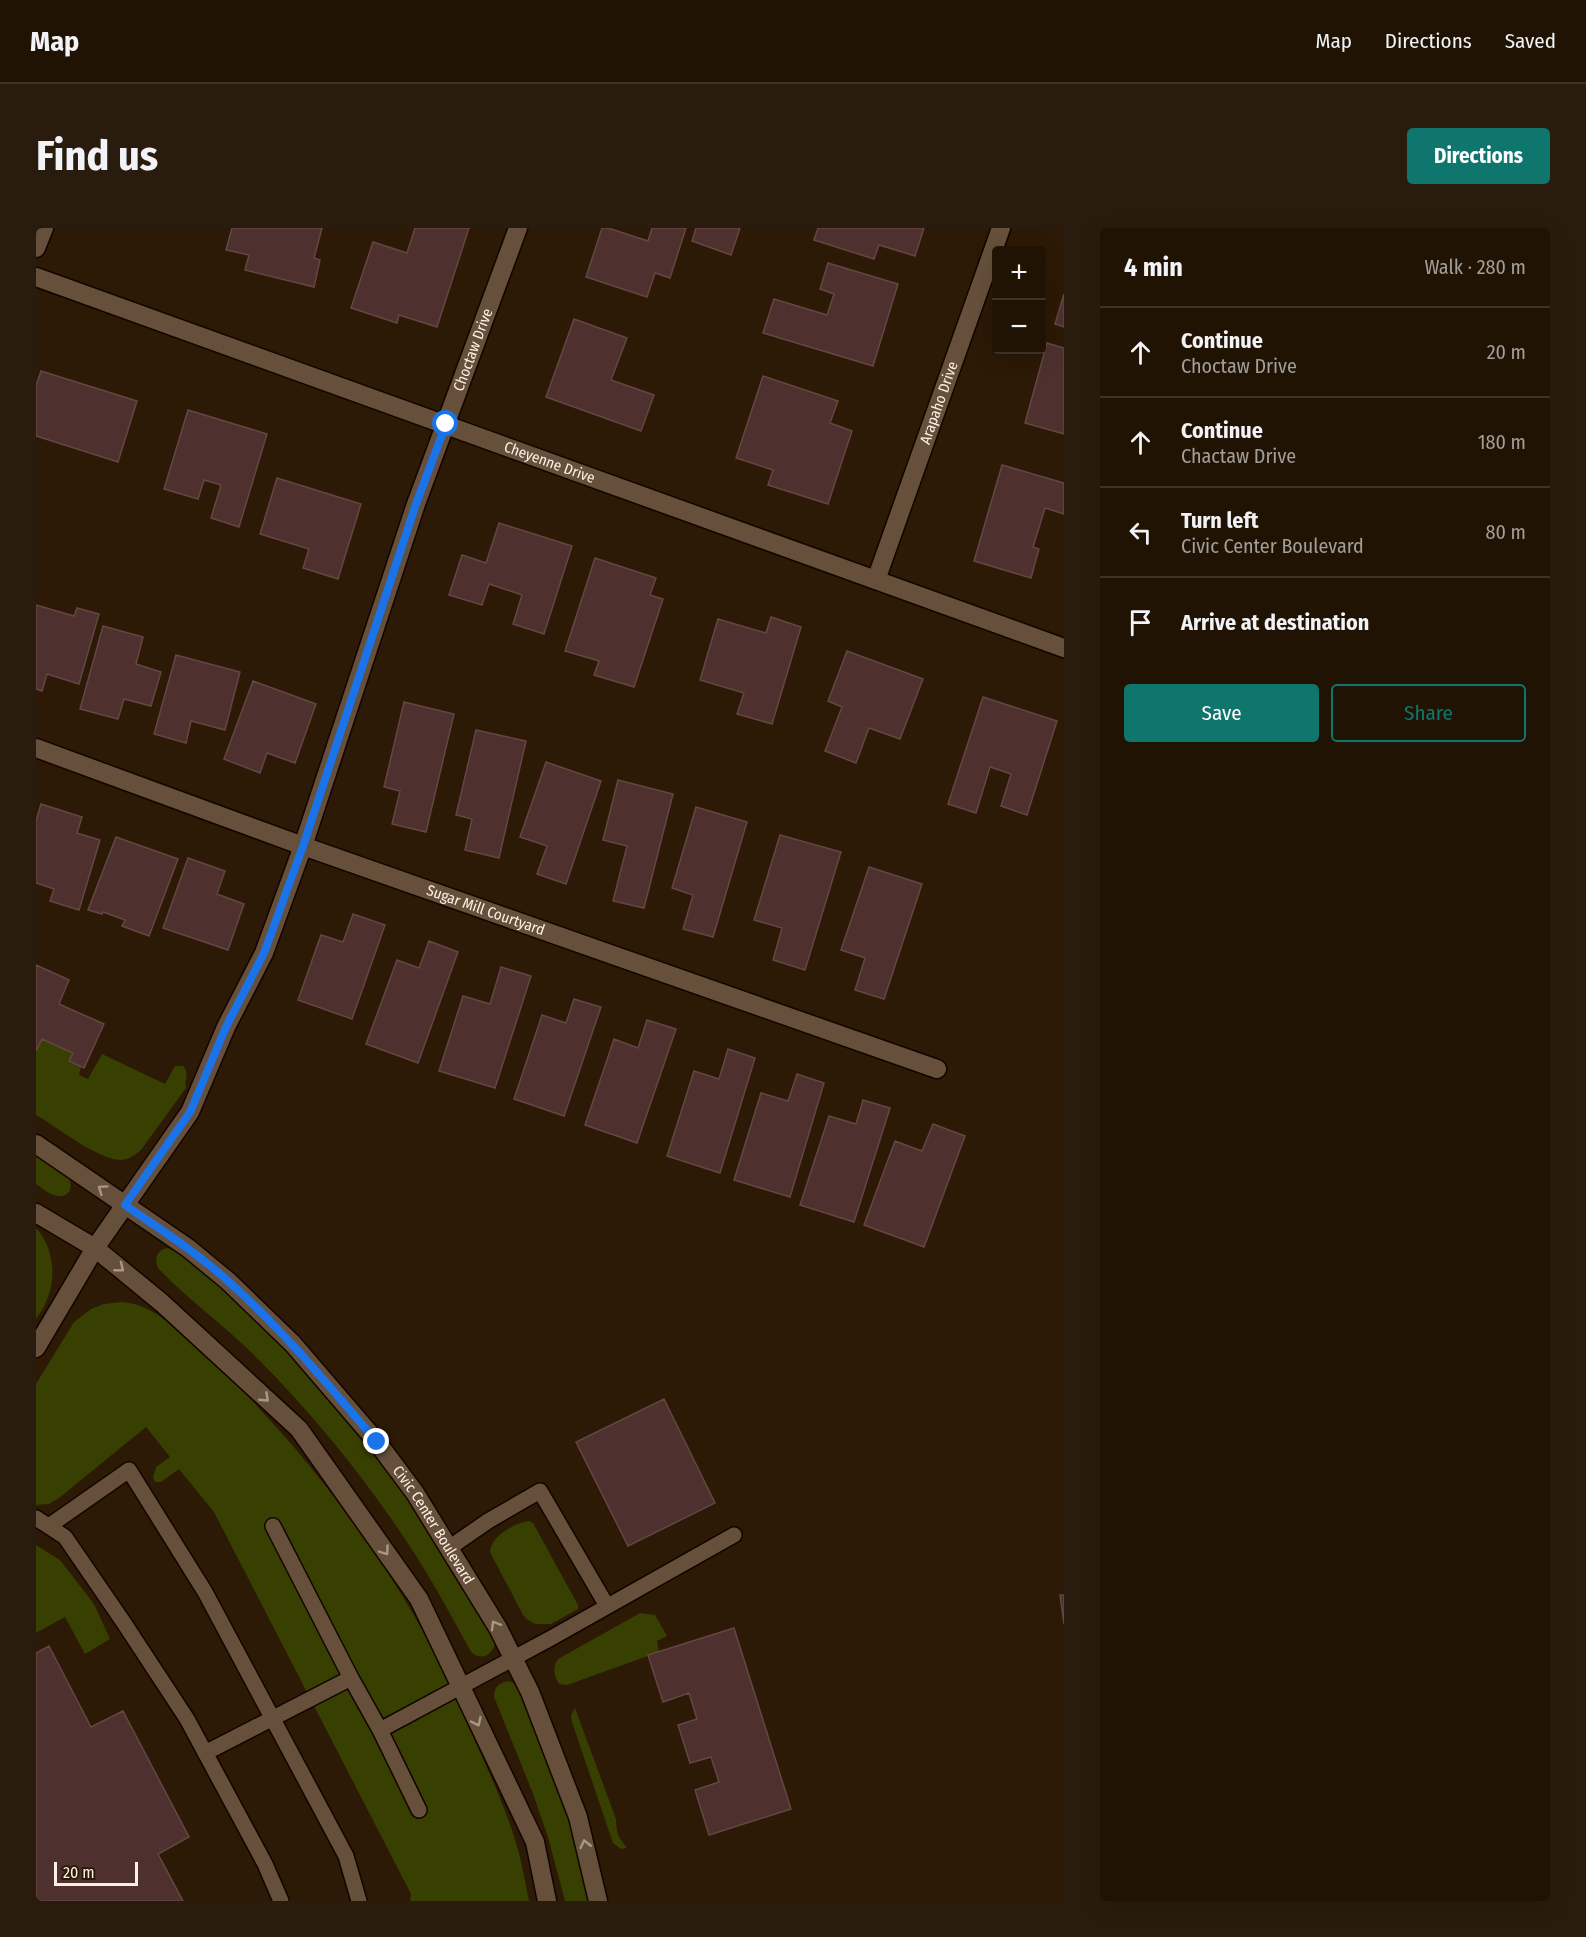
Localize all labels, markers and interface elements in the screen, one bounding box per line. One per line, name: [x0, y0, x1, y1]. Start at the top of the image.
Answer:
text: Map: [30, 25, 79, 58]
text: Map: [1315, 28, 1352, 54]
text: Directions: [1385, 28, 1472, 54]
text: Saved: [1505, 28, 1556, 54]
button: Directions: [1407, 128, 1550, 184]
text: Find us: [36, 131, 158, 181]
map controls: [992, 246, 1046, 354]
button: +: [992, 246, 1046, 300]
text: 4 min: [1124, 252, 1183, 283]
text: Walk · 280 m: [1424, 255, 1526, 279]
button: −: [992, 300, 1046, 354]
street label: Choctaw Drive: [449, 306, 497, 394]
text: Continue: [1181, 327, 1263, 354]
icon: ahead: [1124, 336, 1157, 369]
text: 20 m: [1487, 340, 1526, 364]
text: Choctaw Drive: [1181, 354, 1297, 378]
street label: Arapaho Drive: [916, 359, 962, 447]
route start: [432, 410, 458, 436]
text: Continue: [1181, 417, 1263, 444]
icon: ahead: [1124, 426, 1157, 459]
text: 180 m: [1478, 430, 1526, 454]
street label: Cheyenne Drive: [502, 438, 597, 487]
text: Chactaw Drive: [1181, 444, 1296, 468]
text: Turn left: [1181, 507, 1259, 534]
icon: left: [1124, 516, 1157, 549]
text: 80 m: [1486, 520, 1526, 544]
text: Civic Center Boulevard: [1181, 534, 1364, 558]
icon: arrive: [1124, 606, 1157, 639]
text: Arrive at destination: [1181, 609, 1369, 636]
button: Save: [1124, 684, 1319, 742]
button: Share: [1331, 684, 1526, 742]
street label: Sugar Mill Courtyard: [424, 881, 547, 939]
one-way arrow: [98, 1185, 109, 1196]
one-way arrow: [113, 1261, 124, 1272]
one-way arrow: [259, 1391, 269, 1402]
route end: [363, 1428, 389, 1454]
street label: Civic Center Boulevard: [389, 1462, 478, 1588]
one-way arrow: [378, 1544, 389, 1555]
one-way arrow: [491, 1621, 503, 1631]
one-way arrow: [470, 1715, 482, 1726]
one-way arrow: [579, 1839, 592, 1849]
scale bar: [54, 1859, 138, 1886]
text: 20 m: [63, 1863, 94, 1882]

